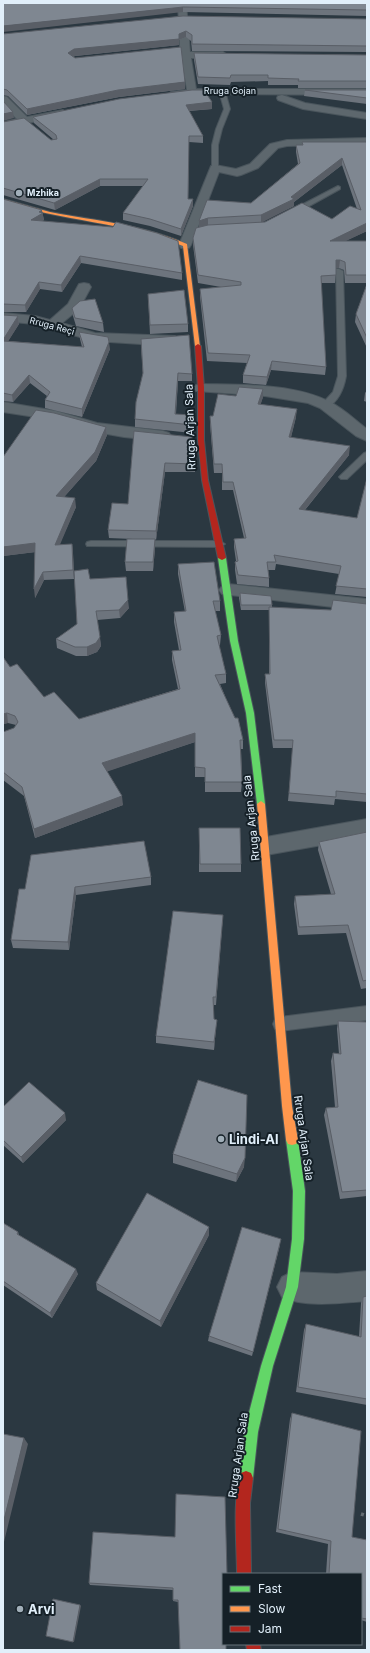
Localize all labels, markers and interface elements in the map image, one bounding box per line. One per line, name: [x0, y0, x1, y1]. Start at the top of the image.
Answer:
street label: Rruga Gojan: [204, 85, 256, 96]
place label: Mzhika: [27, 187, 59, 198]
marker: Mzhika: [14, 188, 24, 198]
street label: Rruga Reçi: [29, 314, 76, 337]
street label: Rruga Arjan Sala: [182, 384, 198, 470]
street label: Rruga Arjan Sala: [240, 774, 262, 862]
street label: Rruga Arjan Sala: [291, 1094, 317, 1182]
place label: Lindi-Al: [229, 1131, 279, 1147]
marker: Lindi-Al: [216, 1134, 226, 1144]
street label: Rruga Arjan Sala: [225, 1411, 251, 1499]
legend: [222, 1573, 362, 1645]
text: Fast: [258, 1581, 282, 1596]
place label: Arvi: [28, 1601, 55, 1617]
text: Slow: [258, 1601, 286, 1616]
marker: Arvi: [15, 1604, 25, 1614]
text: Jam: [258, 1621, 282, 1636]

